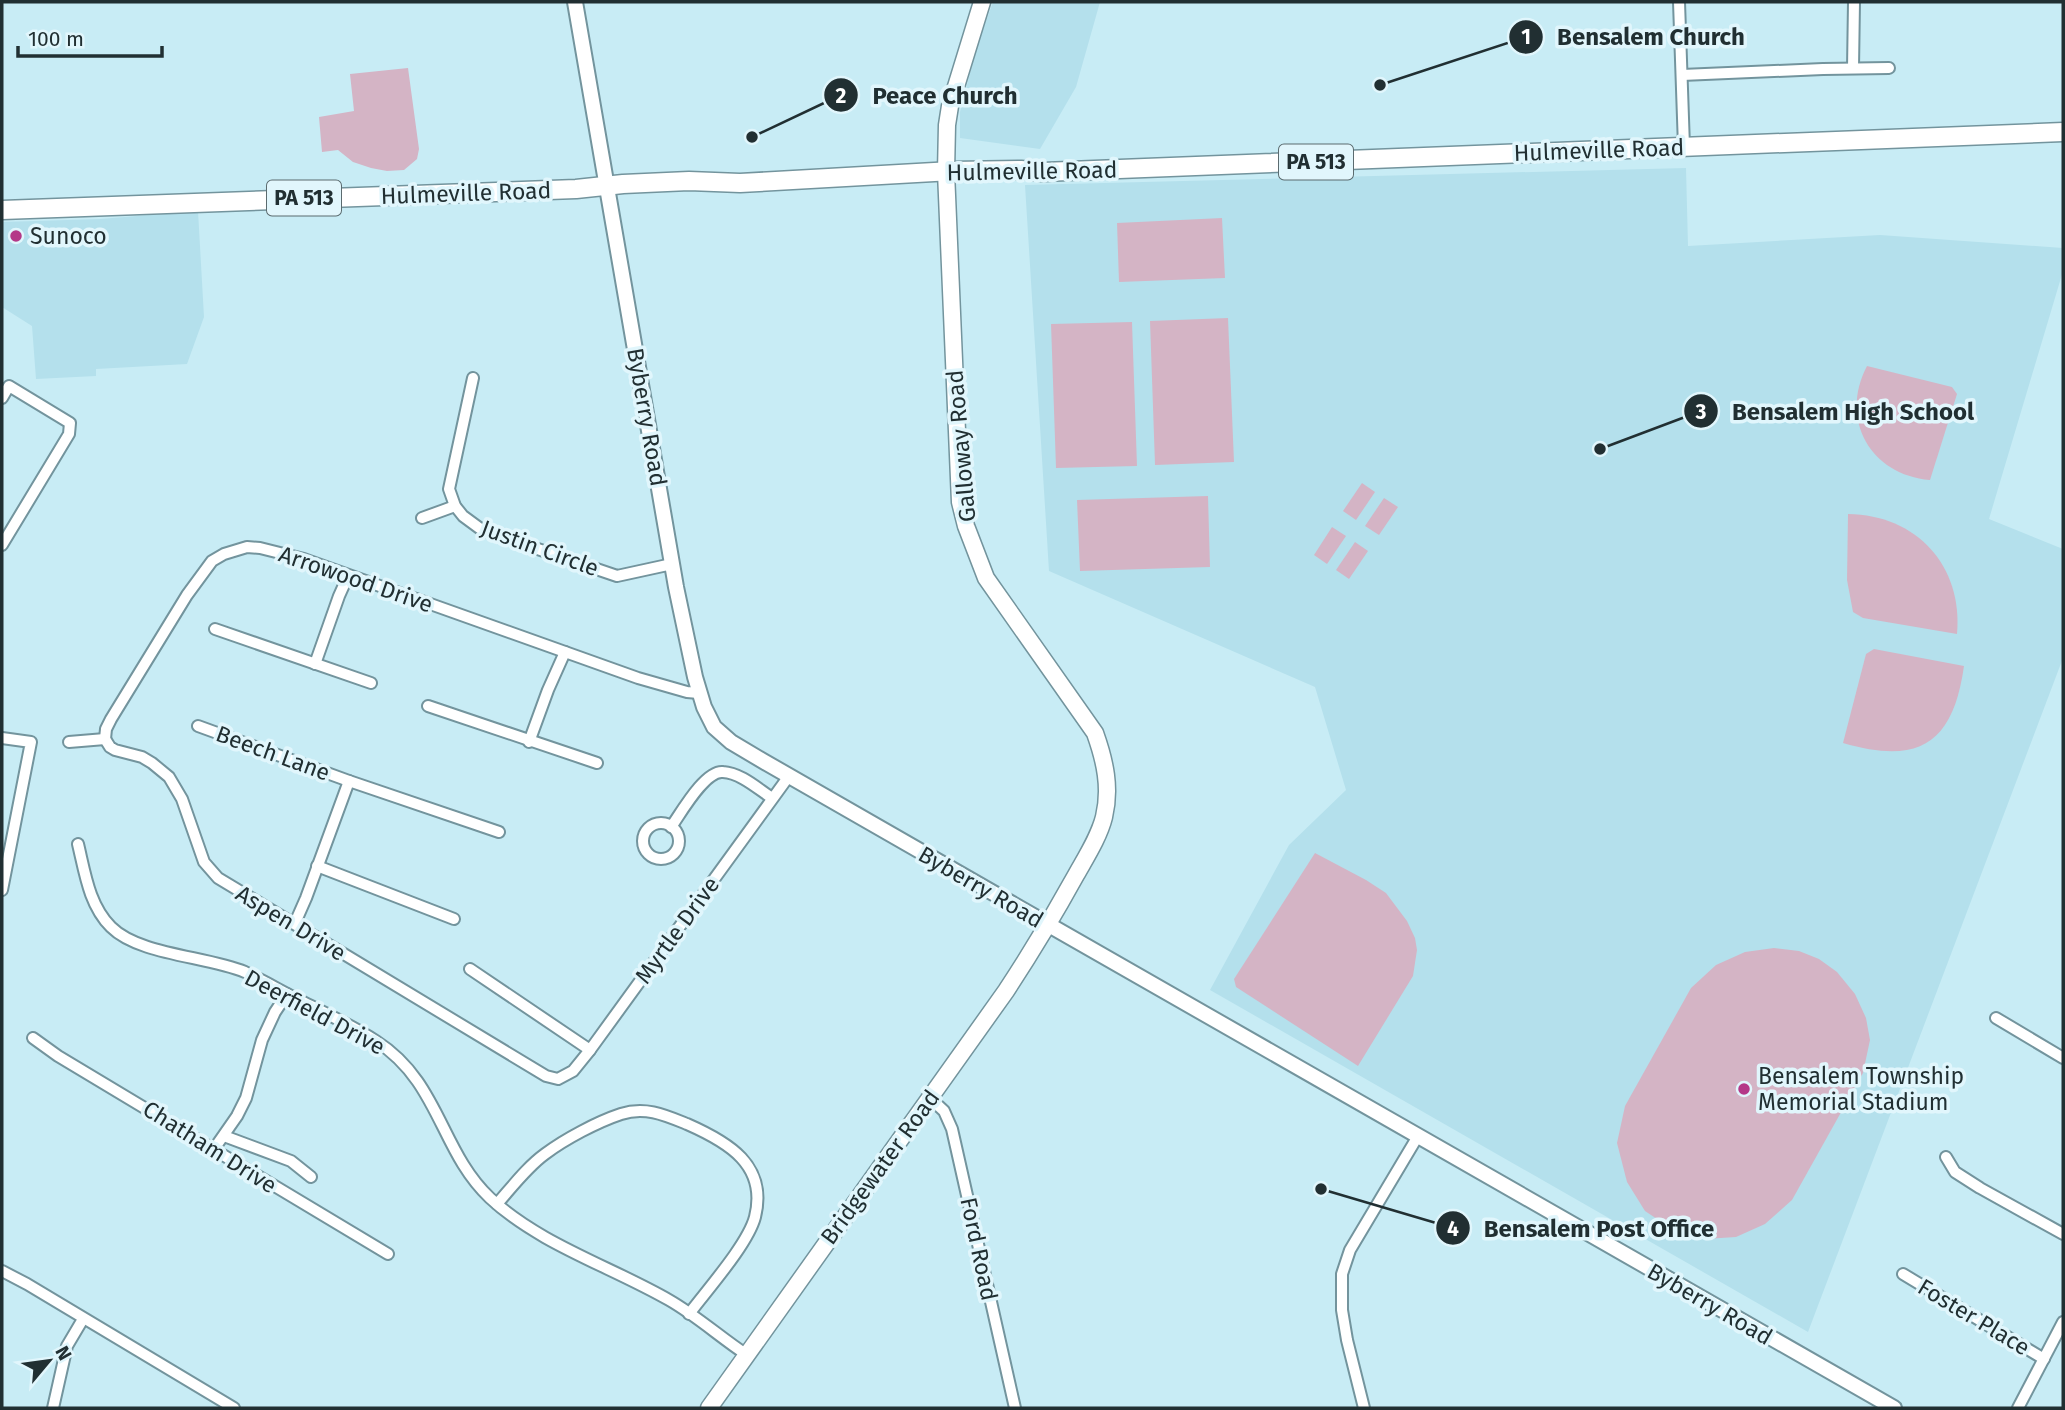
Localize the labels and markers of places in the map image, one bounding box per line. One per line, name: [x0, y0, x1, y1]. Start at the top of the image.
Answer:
callout: Bensalem Church: [1508, 14, 1759, 59]
callout: Peace Church: [823, 73, 1032, 118]
place label: Sunoco: [30, 222, 107, 250]
marker: Sunoco: [8, 228, 24, 244]
callout: Bensalem High School: [1683, 389, 1988, 434]
place label: Bensalem Township Memorial Stadium: [1758, 1062, 1964, 1116]
marker: Bensalem Township Memorial Stadium: [1736, 1081, 1752, 1097]
callout: Bensalem Post Office: [1435, 1206, 1728, 1251]

